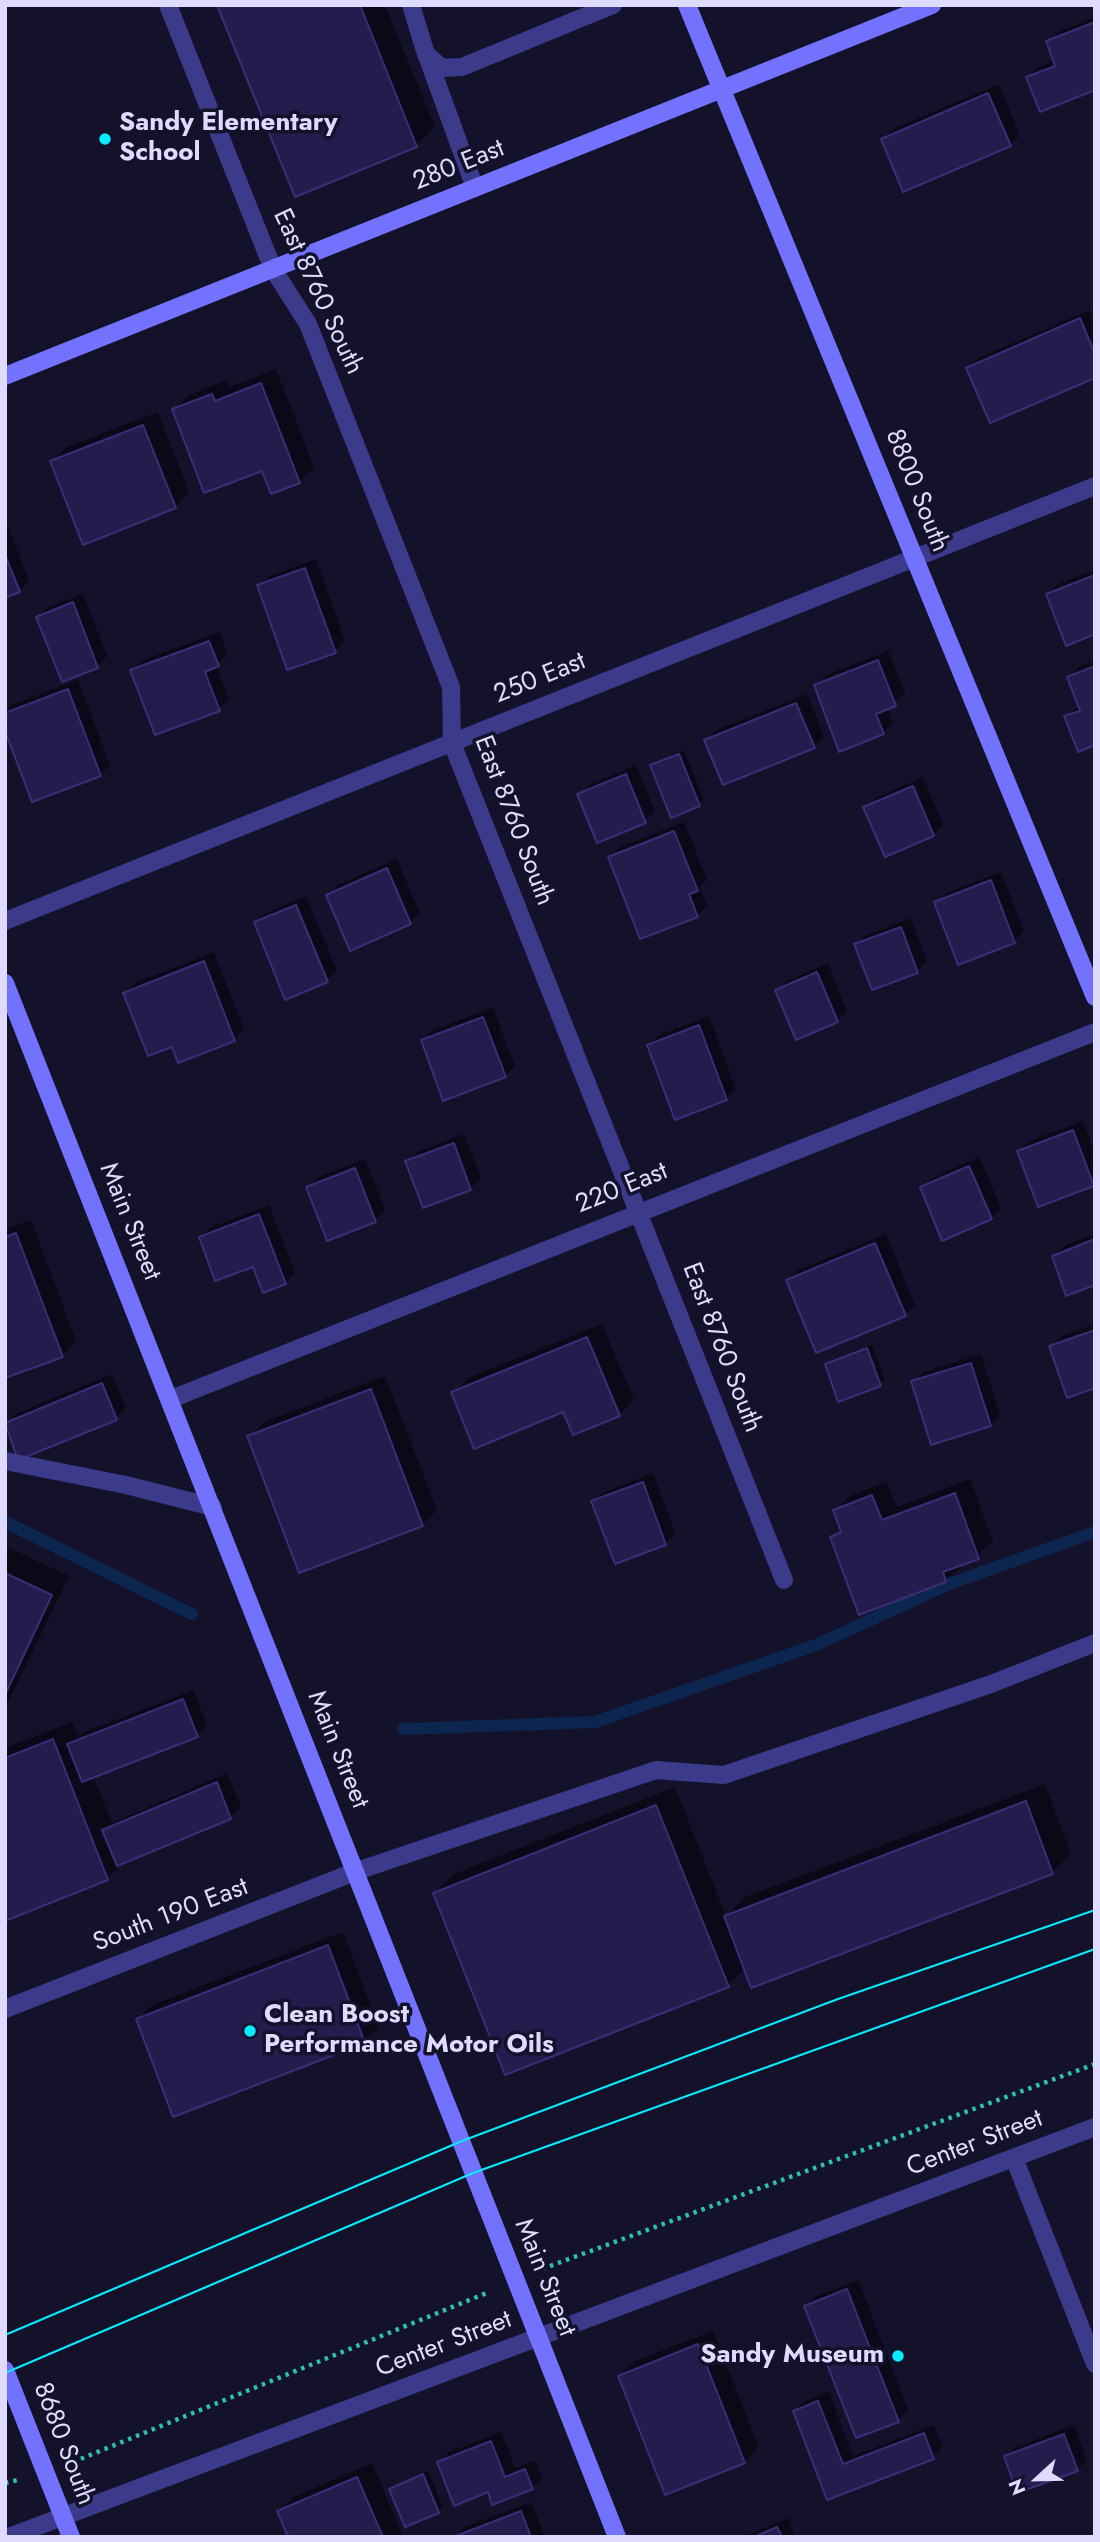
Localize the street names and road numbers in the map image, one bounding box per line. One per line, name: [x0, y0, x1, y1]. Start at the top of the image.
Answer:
street label: 280 East: [409, 134, 509, 198]
street label: East 8760 South: [265, 204, 369, 380]
street label: 8800 South: [877, 425, 955, 557]
street label: 250 East: [489, 646, 591, 712]
street label: East 8760 South: [466, 732, 560, 910]
street label: 220 East: [571, 1156, 673, 1222]
street label: Main Street: [91, 1159, 167, 1285]
street label: East 8760 South: [674, 1259, 768, 1437]
street label: Main Street: [299, 1687, 375, 1813]
street label: South 190 East: [89, 1872, 253, 1960]
street label: Center Street: [903, 2104, 1047, 2184]
street label: Main Street: [506, 2215, 582, 2341]
street label: Center Street: [372, 2305, 516, 2385]
street label: 8680 South: [25, 2378, 101, 2510]

